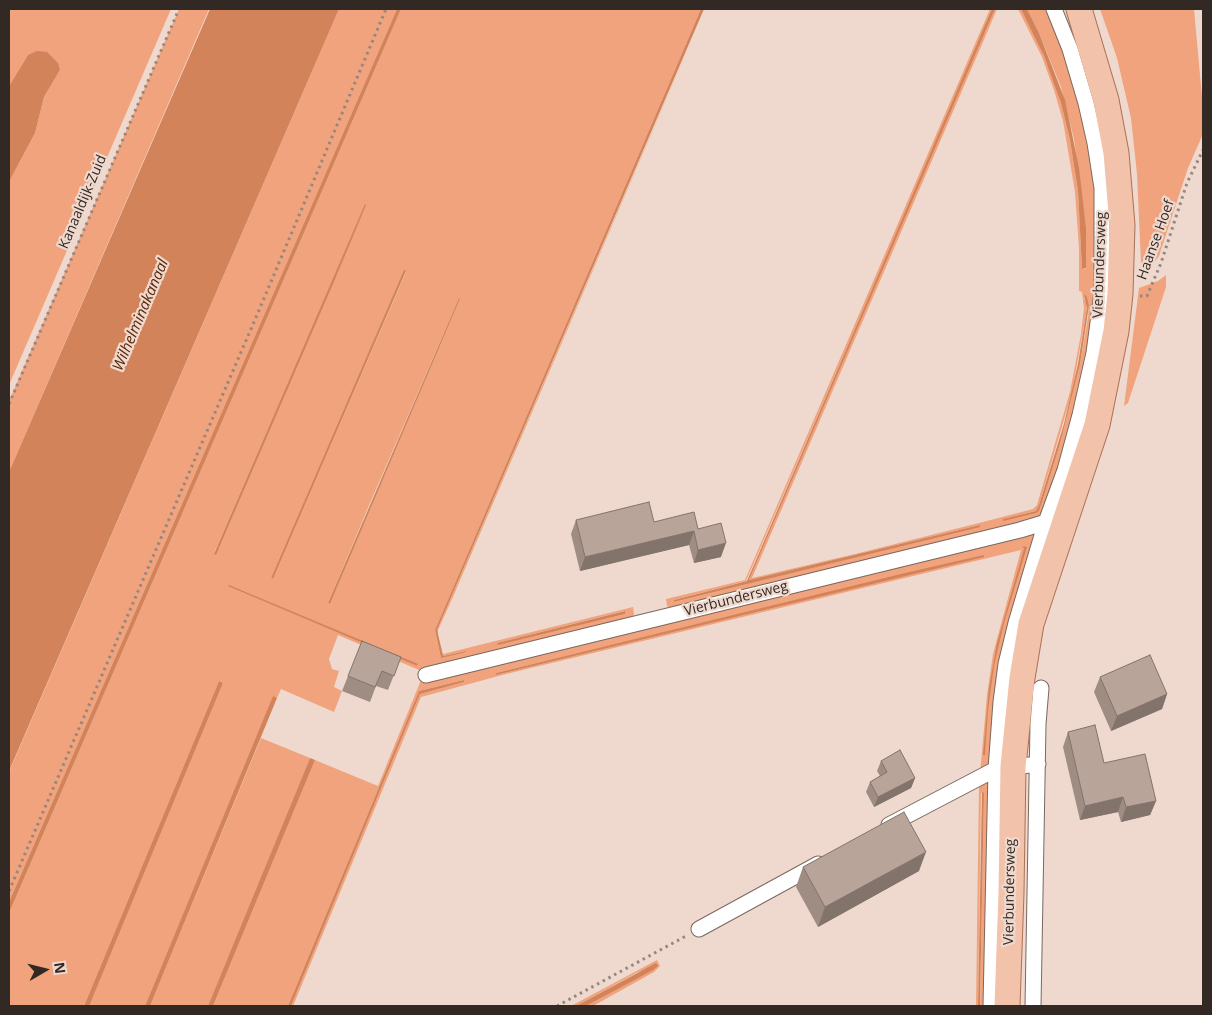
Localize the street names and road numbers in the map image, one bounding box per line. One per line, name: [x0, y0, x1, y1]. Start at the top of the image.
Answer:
street label: Kanaaldijk-Zuid: [56, 153, 110, 251]
street label: Haanse Hoef: [1134, 198, 1178, 282]
street label: Vierbundersweg: [1090, 212, 1110, 318]
street label: Vierbundersweg: [682, 578, 790, 620]
street label: Vierbundersweg: [1001, 839, 1019, 945]

